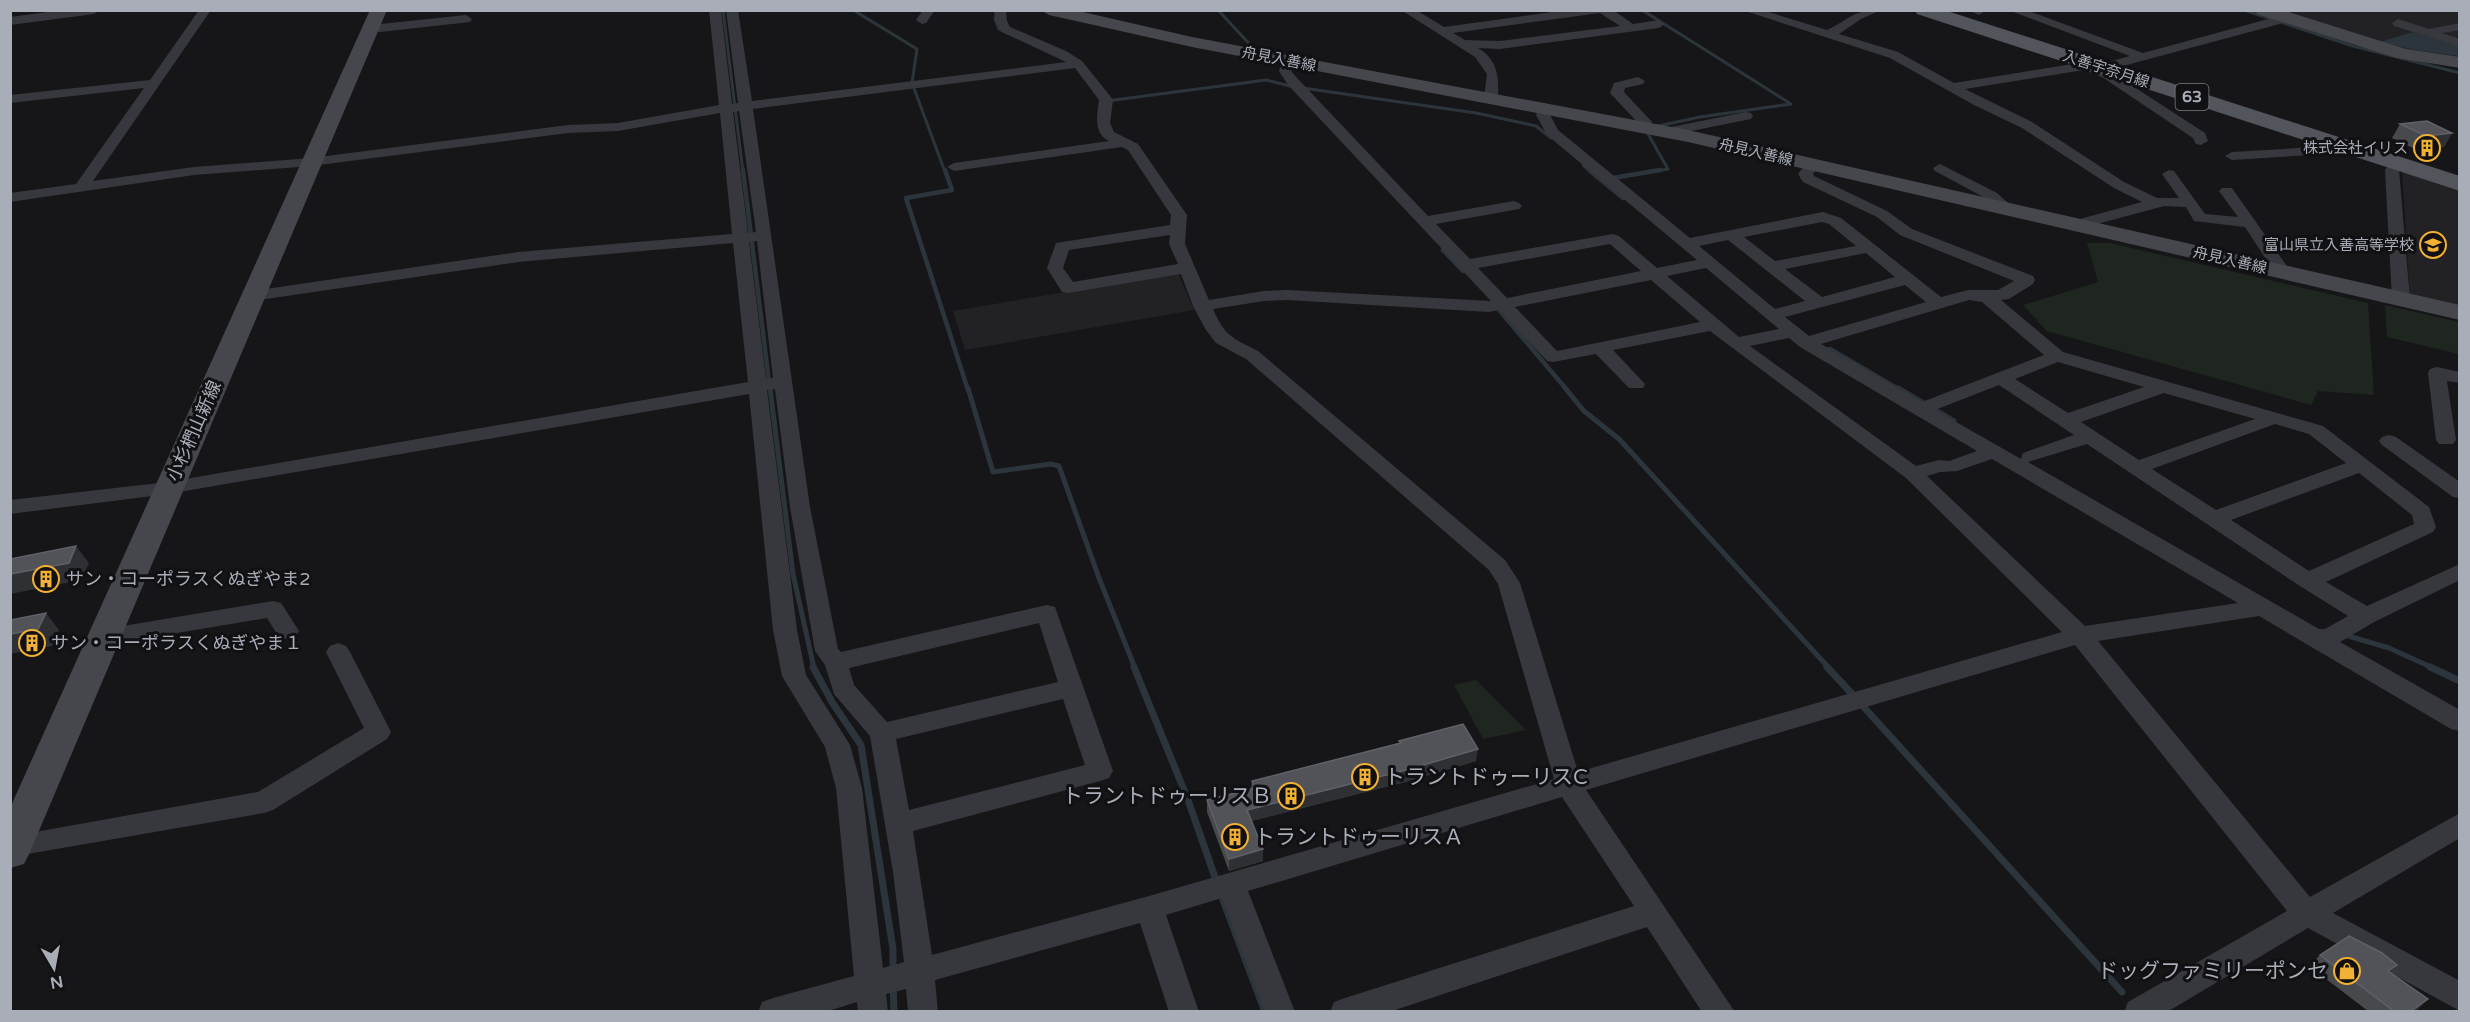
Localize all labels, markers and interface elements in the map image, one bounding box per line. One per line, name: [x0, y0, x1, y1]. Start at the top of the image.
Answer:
street label: 舟見入善線: [1240, 43, 1318, 75]
street label: 入善宇奈月線: [2060, 47, 2152, 91]
road number: 63: [2176, 84, 2208, 110]
building icon: 株式会社イリス: [2412, 133, 2442, 163]
street label: 舟見入善線: [1717, 135, 1795, 169]
place label: 株式会社イリス: [2303, 139, 2408, 157]
school or university icon: 富山県立入善高等学校: [2418, 230, 2448, 260]
place label: 富山県立入善高等学校: [2264, 236, 2414, 254]
street label: 舟見入善線: [2191, 243, 2269, 277]
street label: 小杉椚山新線: [162, 377, 226, 485]
building icon: サン・コーポラスくぬぎやま2: [31, 564, 61, 594]
place label: サン・コーポラスくぬぎやま2: [66, 568, 311, 590]
building icon: サン・コーポラスくぬぎやま１: [17, 628, 47, 658]
place label: サン・コーポラスくぬぎやま１: [51, 632, 302, 654]
building icon: トラントドゥーリスC: [1350, 762, 1380, 792]
place label: トラントドゥーリスC: [1384, 765, 1588, 790]
building icon: トラントドゥーリスＢ: [1276, 781, 1306, 811]
place label: トラントドゥーリスＢ: [1062, 784, 1272, 809]
building icon: トラントドゥーリスＡ: [1220, 822, 1250, 852]
place label: トラントドゥーリスＡ: [1254, 825, 1464, 850]
north arrow: [24, 938, 84, 998]
shop icon: ドッグファミリーポンセ: [2332, 956, 2362, 986]
place label: ドッグファミリーポンセ: [2097, 959, 2328, 984]
text: N: [48, 971, 64, 993]

